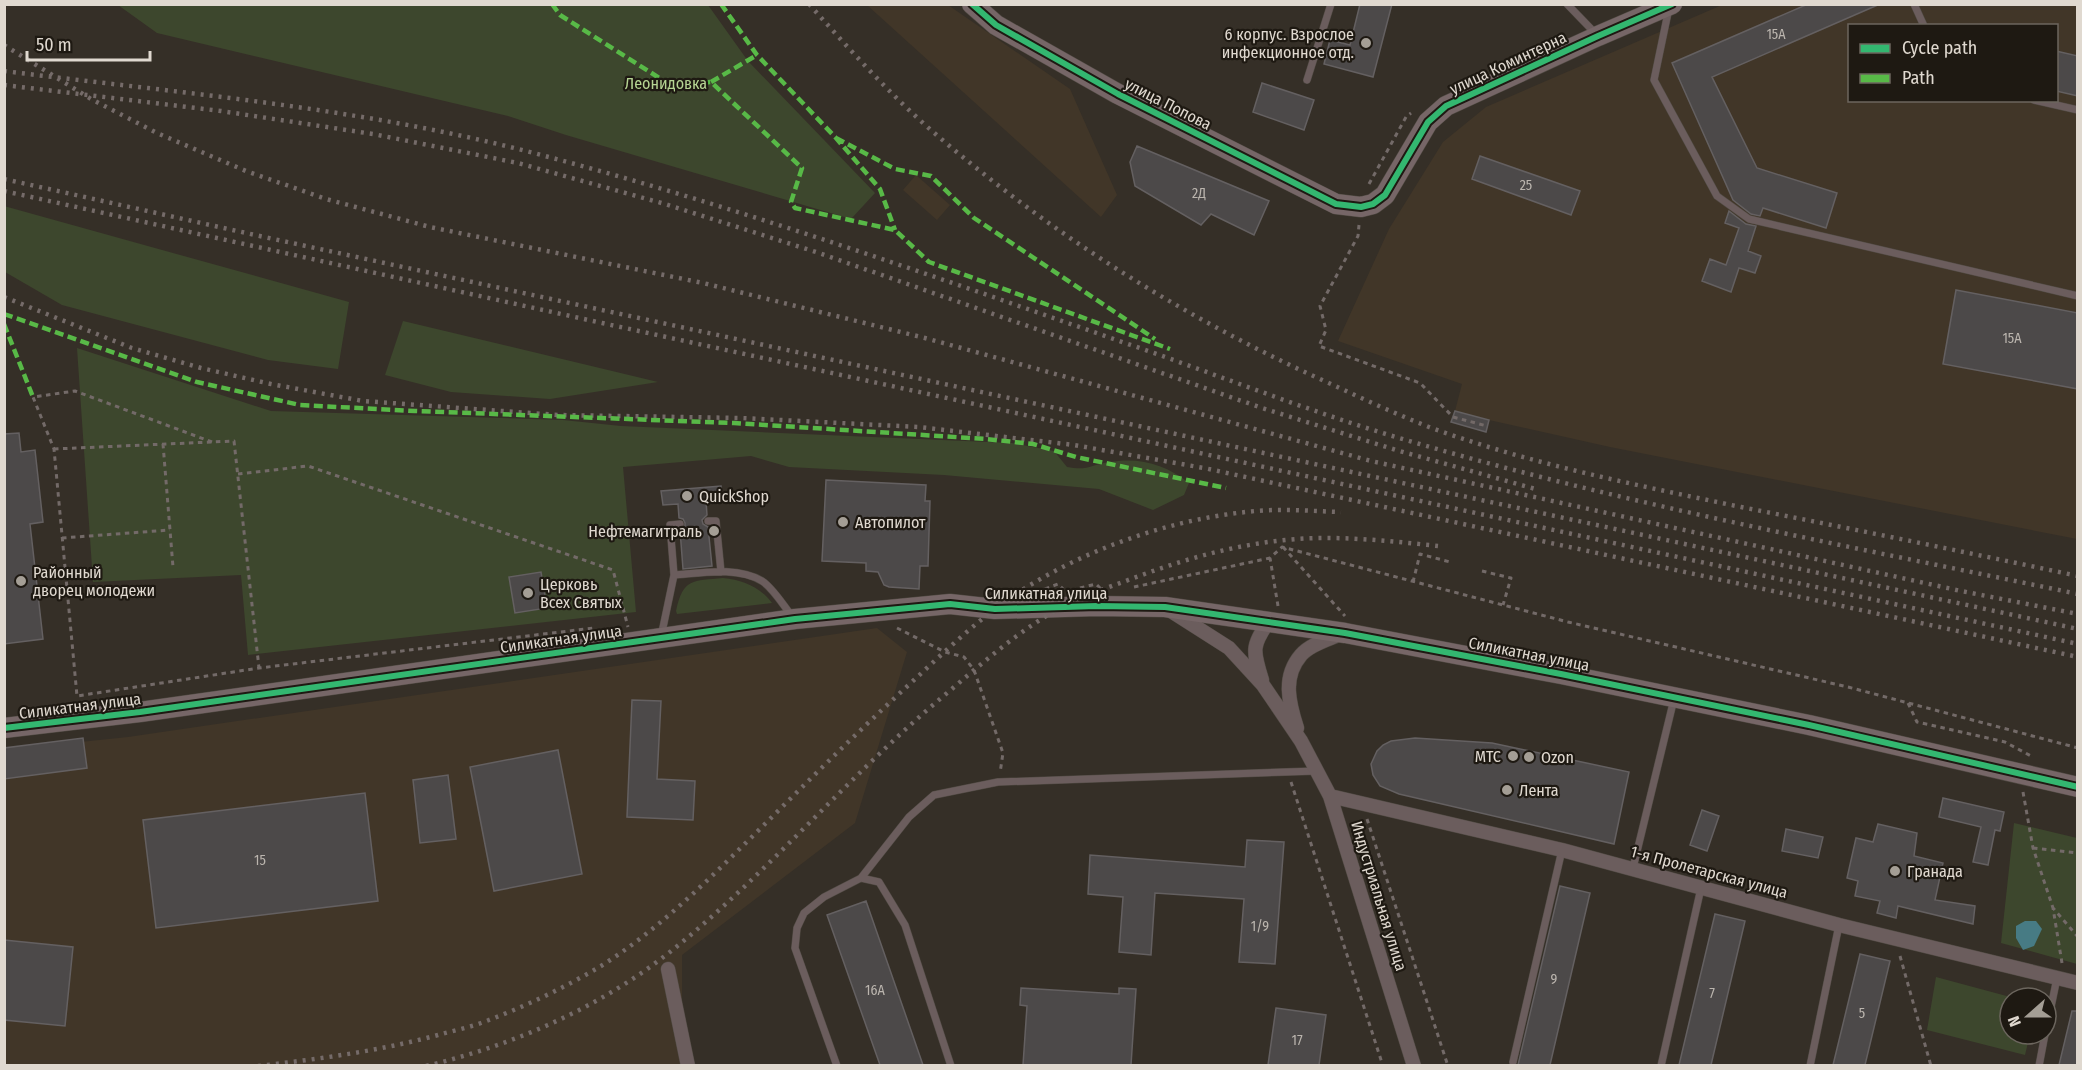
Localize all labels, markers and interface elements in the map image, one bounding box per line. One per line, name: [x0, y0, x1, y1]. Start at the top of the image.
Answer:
scale bar: [27, 24, 150, 62]
legend: [1848, 24, 2058, 102]
place label: 6 корпус. Взрослое инфекционное отд.: [1222, 25, 1354, 62]
house number: 15А: [1766, 26, 1786, 43]
street label: улица Коминтерна: [1447, 28, 1569, 98]
text: 50 m: [36, 34, 72, 56]
marker: 6 корпус. Взрослое инфекционное отд.: [1359, 36, 1373, 50]
text: Cycle path: [1902, 37, 1977, 59]
text: Path: [1902, 67, 1935, 89]
park label: Леонидовка: [625, 74, 707, 93]
street label: улица Попова: [1122, 74, 1215, 134]
house number: 25: [1520, 177, 1532, 194]
house number: 2Д: [1192, 185, 1206, 202]
house number: 15А: [2002, 330, 2022, 347]
place label: QuickShop: [699, 487, 769, 506]
marker: QuickShop: [680, 489, 694, 503]
place label: Автопилот: [855, 513, 926, 532]
marker: Автопилот: [836, 515, 850, 529]
place label: Нефтемагитраль: [588, 522, 702, 541]
marker: Нефтемагитраль: [707, 524, 721, 538]
place label: Районный дворец молодежи: [33, 563, 155, 600]
marker: Районный дворец молодежи: [14, 574, 28, 588]
place label: Церковь Всех Святых: [540, 575, 622, 612]
street label: Силикатная улица: [985, 584, 1108, 603]
marker: Церковь Всех Святых: [521, 586, 535, 600]
street label: Силикатная улица: [499, 621, 623, 657]
street label: Силикатная улица: [1467, 633, 1591, 675]
street label: Силикатная улица: [18, 689, 142, 723]
place label: МТС: [1475, 747, 1501, 766]
place label: Ozon: [1541, 748, 1574, 767]
marker: МТС: [1506, 749, 1520, 763]
marker: Ozon: [1522, 750, 1536, 764]
place label: Лента: [1519, 781, 1559, 800]
marker: Лента: [1500, 783, 1514, 797]
street label: Индустриальная улица: [1347, 819, 1411, 973]
street label: 1-я Пролетарская улица: [1628, 842, 1790, 902]
house number: 15: [254, 852, 266, 869]
place label: Гранада: [1907, 862, 1963, 881]
marker: Гранада: [1888, 864, 1902, 878]
house number: 1/9: [1251, 918, 1269, 935]
house number: 9: [1551, 971, 1558, 988]
house number: 16А: [865, 982, 886, 999]
house number: 7: [1709, 985, 1715, 1002]
north arrow: [1998, 986, 2058, 1046]
house number: 5: [1859, 1005, 1865, 1022]
text: N: [2004, 1013, 2025, 1029]
house number: 17: [1291, 1032, 1303, 1049]

